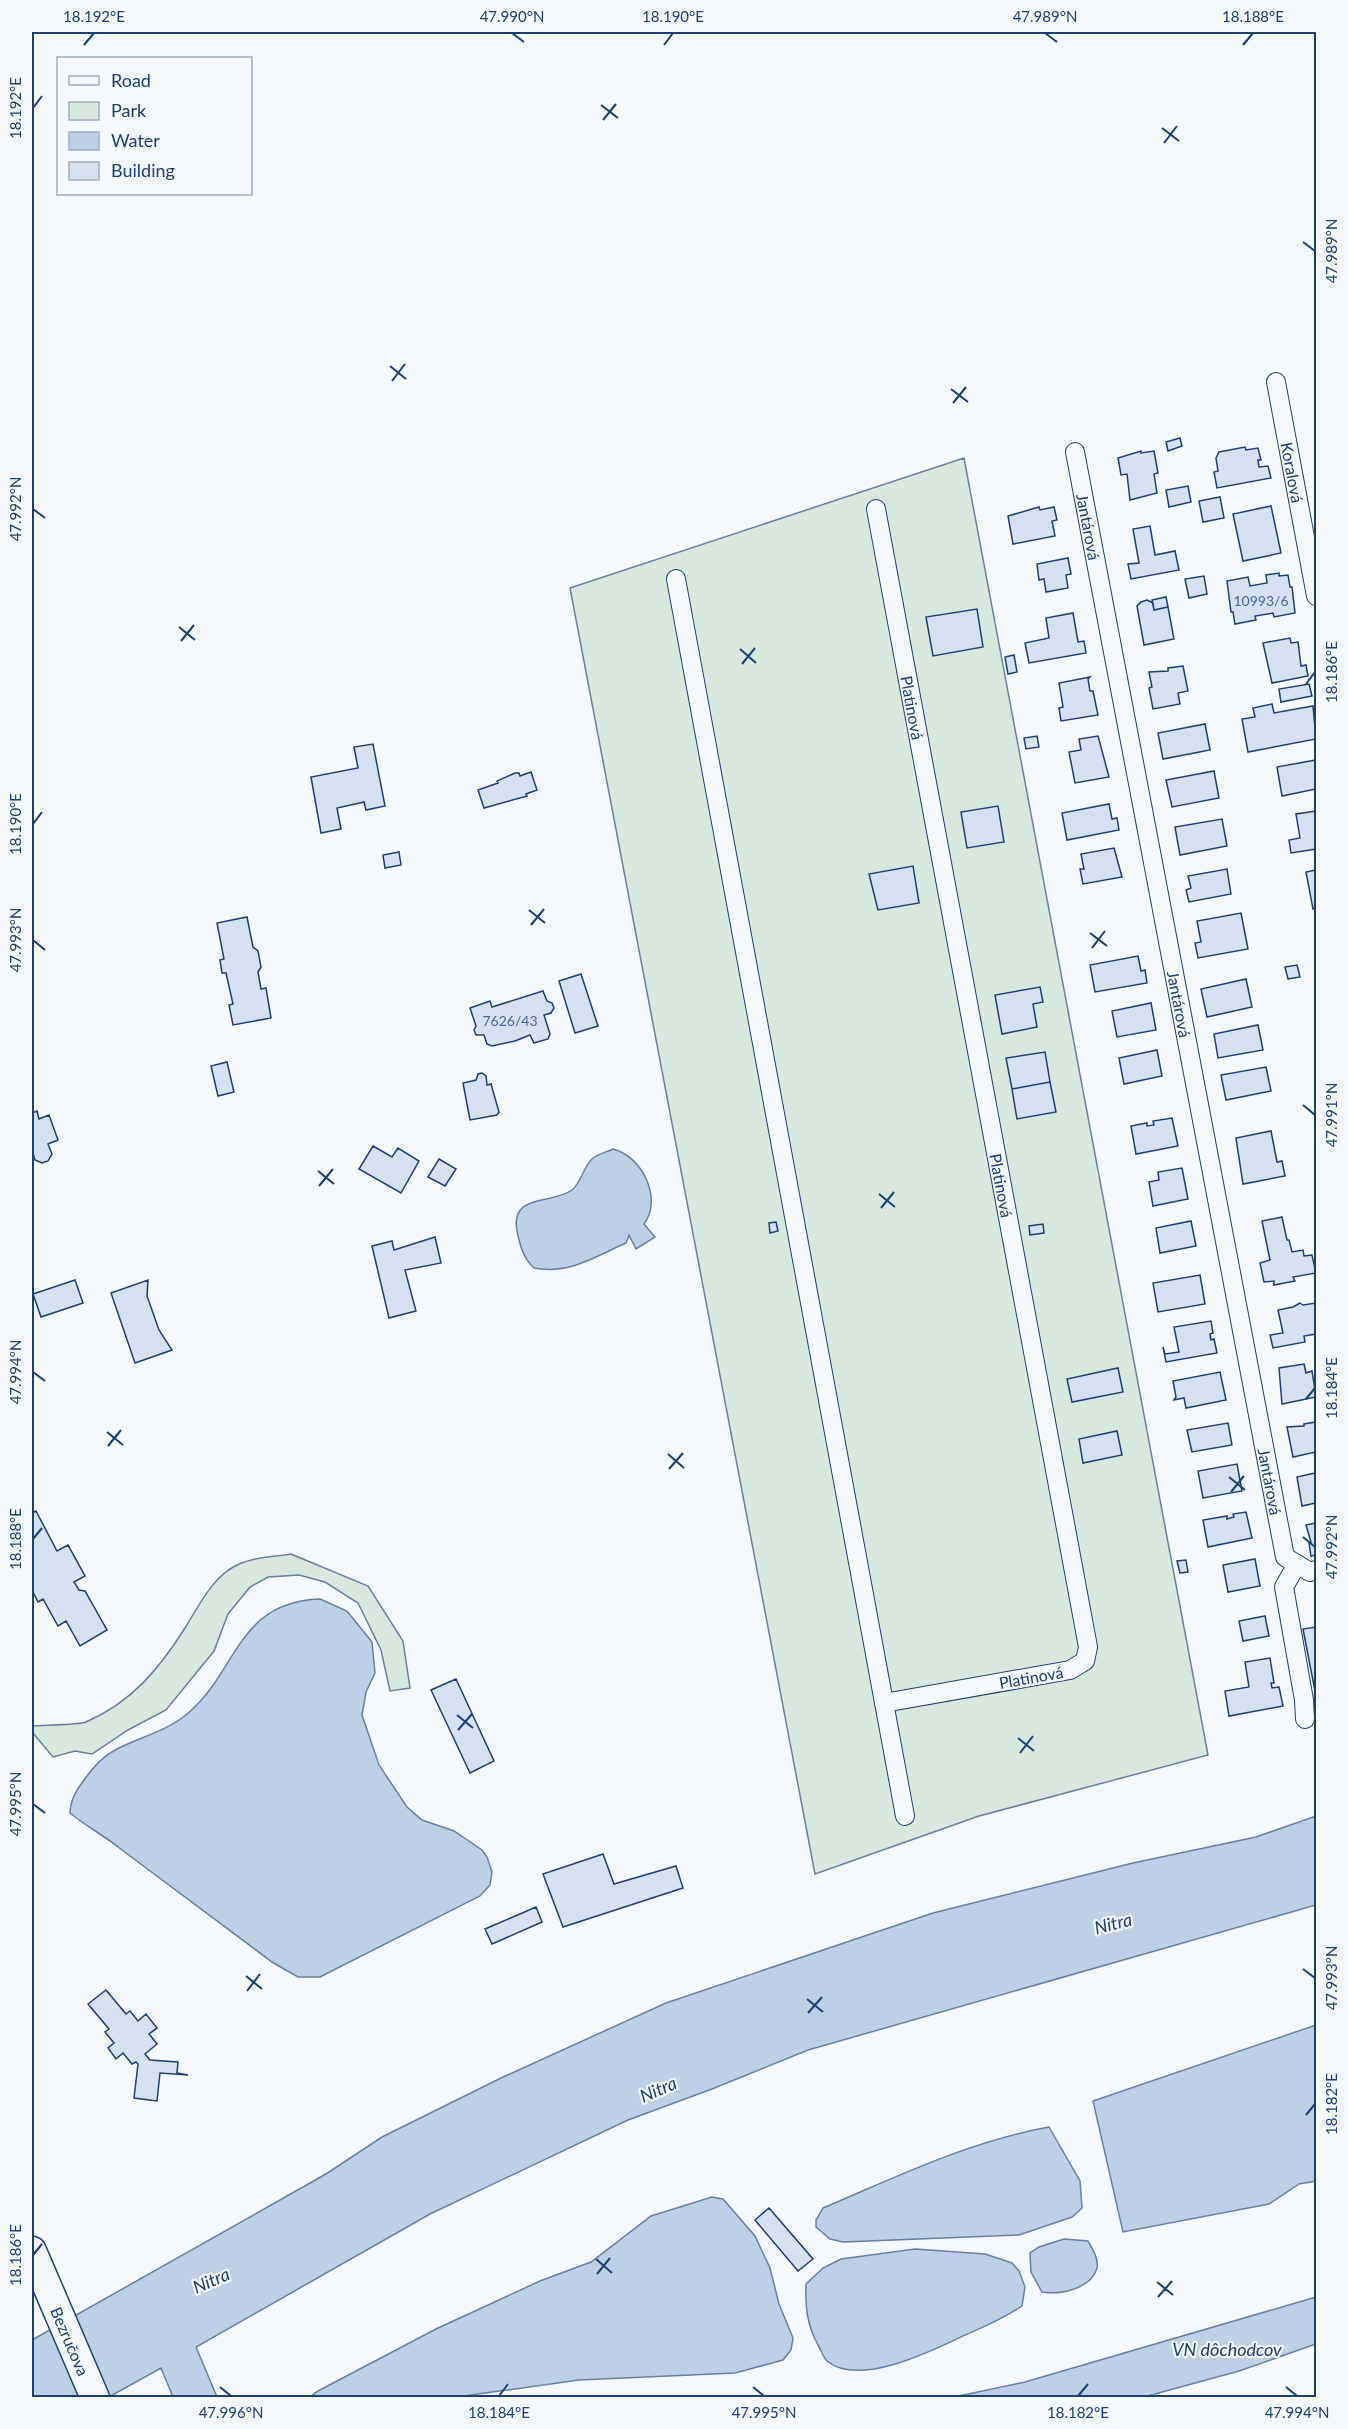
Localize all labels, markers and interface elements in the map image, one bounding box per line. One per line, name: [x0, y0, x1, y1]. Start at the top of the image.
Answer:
text: 18.192°E: [63, 7, 125, 25]
text: 47.990°N: [480, 7, 544, 25]
text: 18.190°E: [642, 7, 704, 25]
text: 47.989°N: [1013, 7, 1077, 25]
text: 18.188°E: [1222, 7, 1284, 25]
legend: [57, 57, 252, 195]
text: Road: [111, 69, 151, 91]
text: 18.192°E: [6, 77, 24, 139]
text: Park: [111, 99, 147, 121]
text: Water: [111, 129, 160, 151]
text: Building: [111, 159, 175, 181]
text: 47.989°N: [1322, 219, 1340, 283]
street label: Koralová: [1278, 441, 1308, 504]
text: 47.992°N: [6, 477, 24, 541]
street label: Jantárová: [1074, 492, 1105, 562]
house number: 10993/6: [1233, 592, 1289, 609]
text: 18.186°E: [1322, 641, 1340, 703]
street label: Platinová: [898, 674, 928, 741]
text: 18.190°E: [6, 793, 24, 855]
text: 47.993°N: [6, 908, 24, 972]
street label: Jantárová: [1164, 969, 1196, 1039]
house number: 7626/43: [482, 1012, 538, 1029]
text: 47.991°N: [1322, 1083, 1340, 1147]
street label: Platinová: [987, 1152, 1017, 1219]
text: 47.994°N: [6, 1340, 24, 1404]
text: 18.184°E: [1322, 1357, 1340, 1419]
street label: Jantárová: [1255, 1447, 1286, 1516]
text: 18.188°E: [6, 1508, 24, 1570]
text: 47.992°N: [1322, 1515, 1340, 1579]
street label: Platinová: [997, 1662, 1065, 1692]
text: 47.995°N: [6, 1772, 24, 1836]
water label: Nitra: [1092, 1908, 1134, 1938]
text: 47.993°N: [1322, 1946, 1340, 2010]
water label: Nitra: [636, 2071, 680, 2107]
text: 18.182°E: [1322, 2073, 1340, 2135]
text: 18.186°E: [6, 2224, 24, 2286]
water label: Nitra: [189, 2262, 233, 2298]
street label: Bezručova: [47, 2304, 94, 2378]
water label: VN dôchodcov: [1172, 2338, 1282, 2360]
text: 47.996°N: [199, 2403, 263, 2421]
text: 18.184°E: [468, 2403, 530, 2421]
text: 47.995°N: [732, 2403, 796, 2421]
text: 18.182°E: [1047, 2403, 1109, 2421]
text: 47.994°N: [1265, 2403, 1329, 2421]

